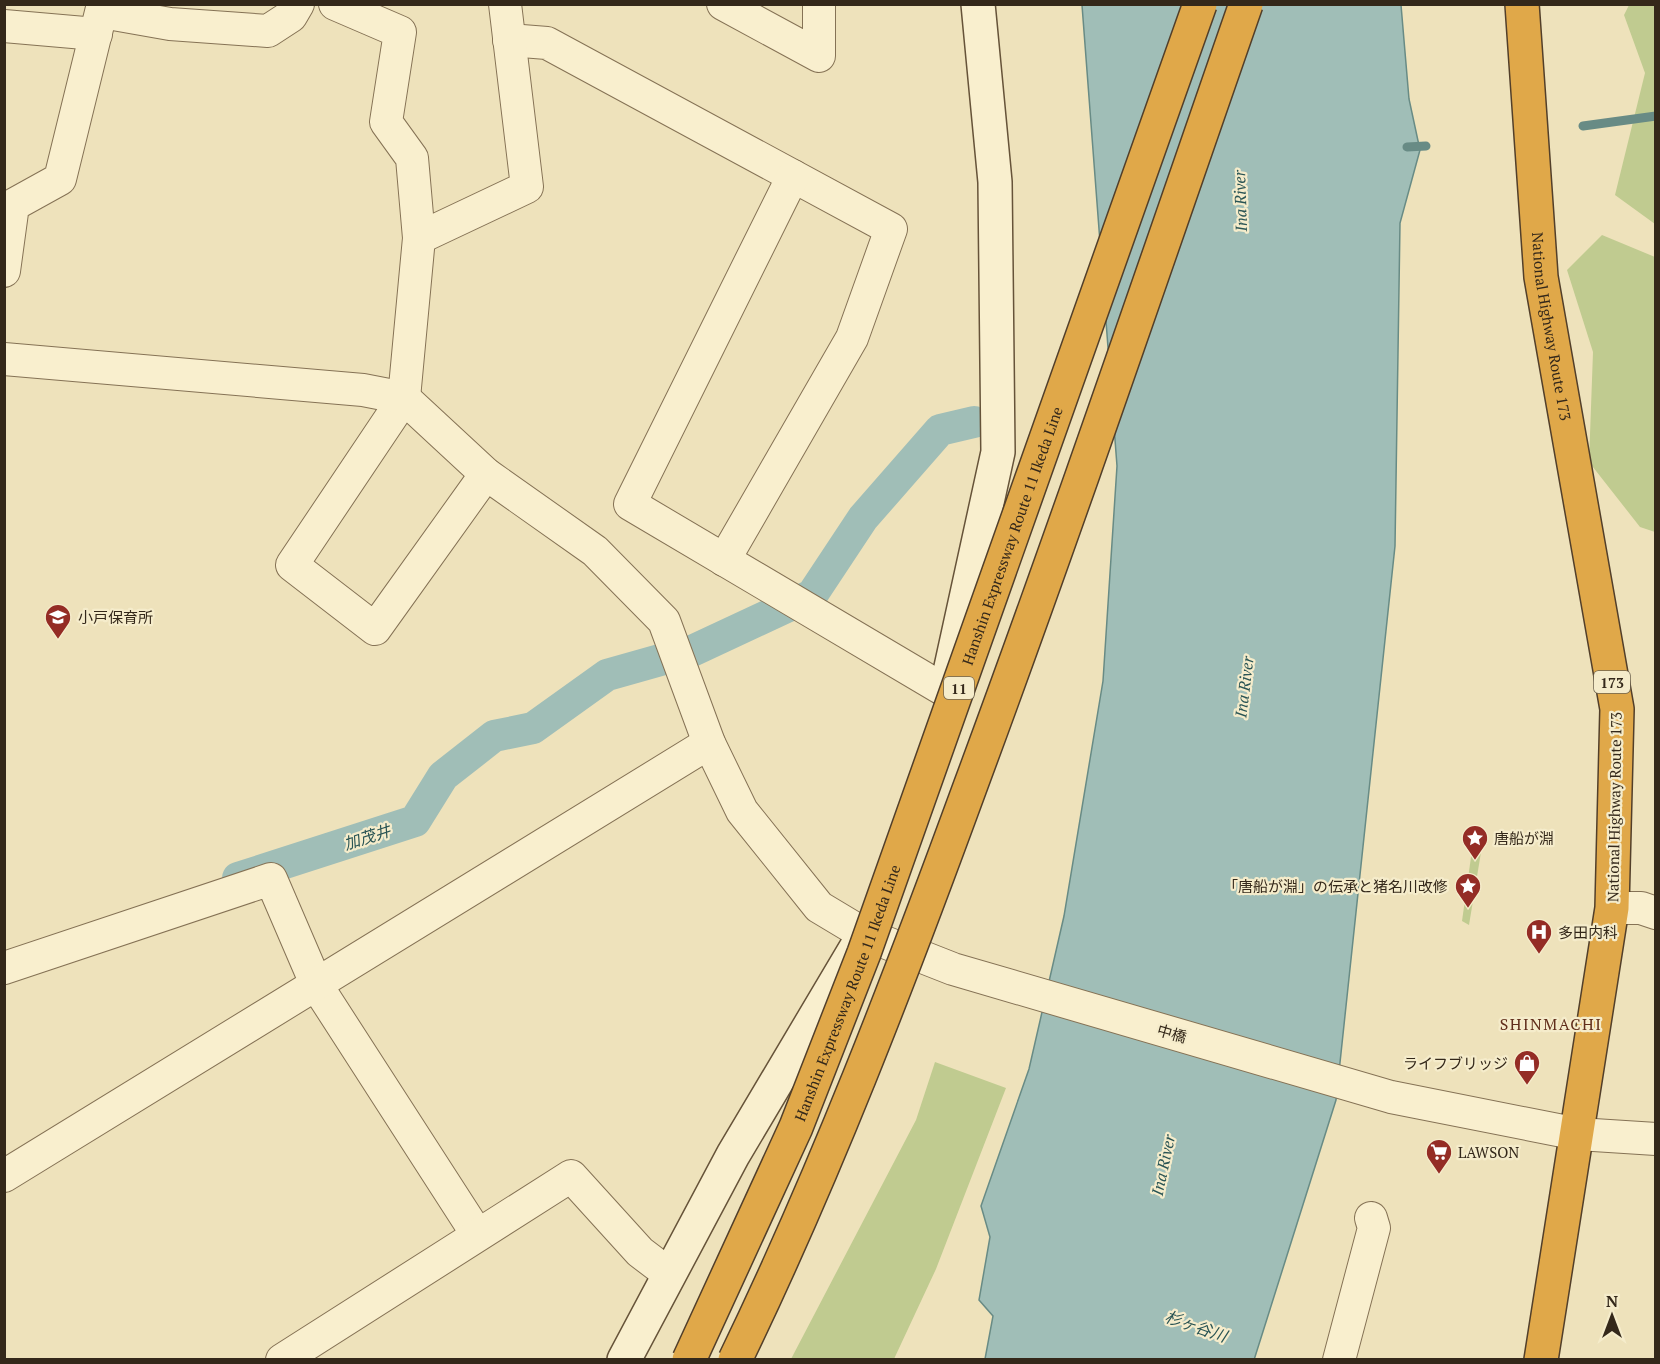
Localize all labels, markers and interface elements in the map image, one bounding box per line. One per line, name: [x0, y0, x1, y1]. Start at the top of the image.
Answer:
water label: Ina River: [1228, 169, 1252, 233]
street label: National Highway Route 173: [1528, 232, 1576, 422]
street label: Hanshin Expressway Route 11 Ikeda Line: [957, 404, 1067, 667]
school or university icon: 小戸保育所: [43, 602, 73, 640]
place label: 小戸保育所: [78, 607, 153, 627]
water label: Ina River: [1229, 654, 1259, 720]
road number: 173: [1594, 671, 1630, 693]
road number: 11: [944, 677, 974, 699]
street label: National Highway Route 173: [1602, 712, 1626, 902]
water label: 加茂井: [341, 819, 395, 855]
place icon: 唐船が淵: [1460, 823, 1490, 861]
place label: 唐船が淵: [1494, 828, 1554, 848]
street label: Hanshin Expressway Route 11 Ikeda Line: [789, 862, 905, 1124]
place icon: 「唐船が淵」の伝承と猪名川改修: [1453, 871, 1483, 909]
place label: 「唐船が淵」の伝承と猪名川改修: [1223, 876, 1448, 896]
hospital icon: 多田内科: [1524, 917, 1554, 955]
place label: 多田内科: [1558, 922, 1618, 942]
district label: SHINMACHI: [1500, 1013, 1602, 1035]
street label: 中橋: [1155, 1019, 1189, 1047]
shop icon: ライフブリッジ: [1512, 1048, 1542, 1086]
place label: ライフブリッジ: [1403, 1053, 1508, 1073]
water label: Ina River: [1146, 1132, 1180, 1198]
supermarket icon: LAWSON: [1424, 1137, 1454, 1175]
place label: LAWSON: [1458, 1142, 1519, 1162]
north arrow: [1582, 1286, 1642, 1346]
text: N: [1606, 1290, 1618, 1312]
water label: 杉ヶ谷川: [1162, 1305, 1232, 1347]

